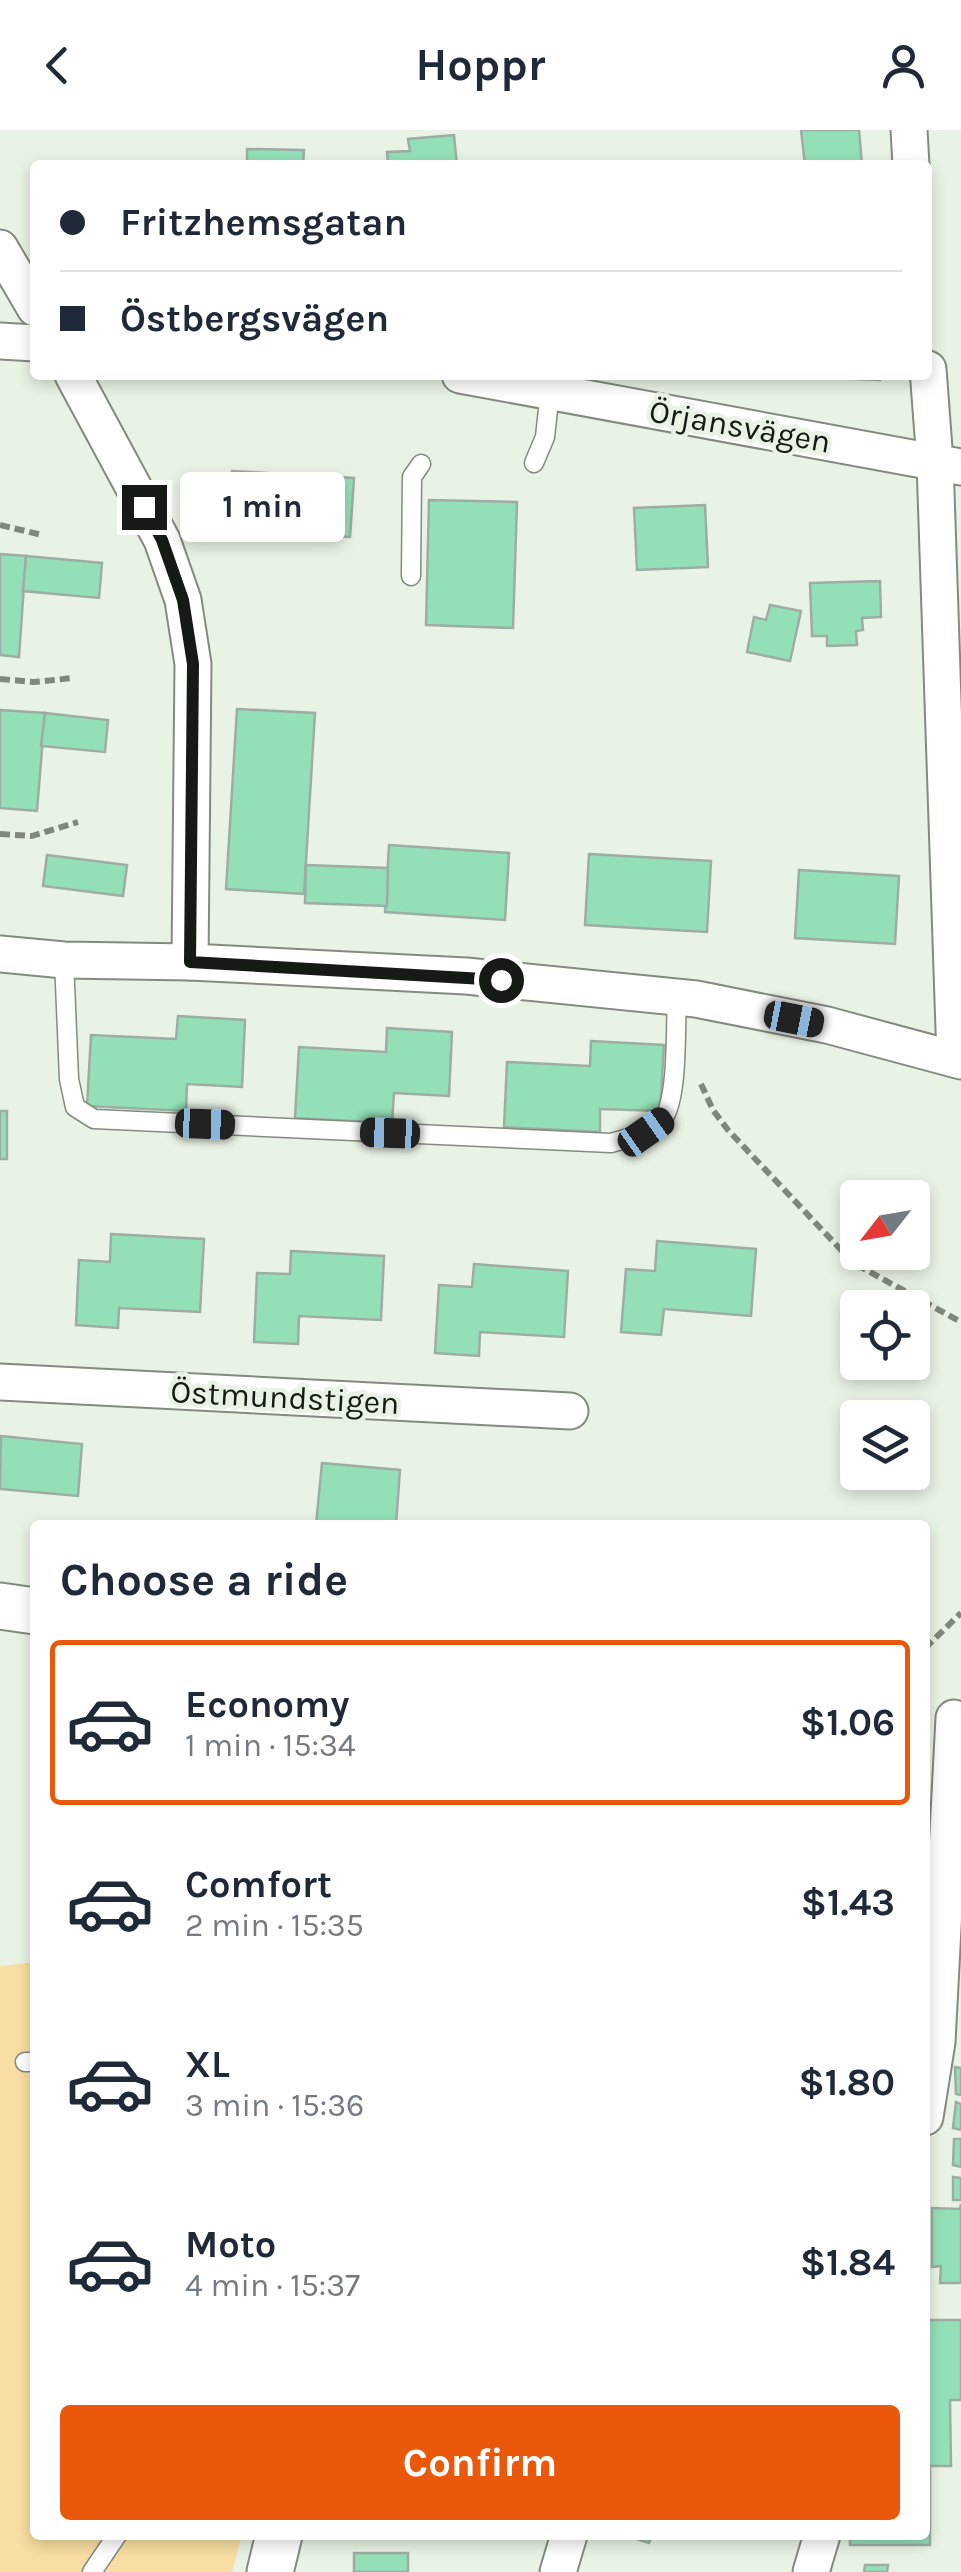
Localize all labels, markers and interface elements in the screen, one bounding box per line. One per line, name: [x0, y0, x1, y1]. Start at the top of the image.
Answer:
icon: back: [30, 38, 85, 93]
icon: person: [876, 38, 931, 93]
text: Hoppr: [416, 39, 545, 91]
text: Fritzhemsgatan: [120, 200, 407, 245]
text: Östbergsvägen: [120, 296, 389, 341]
street label: Örjansvägen: [646, 392, 833, 461]
callout: 1 min: [179, 472, 344, 542]
route end: [122, 485, 167, 530]
text: 1 min: [222, 488, 303, 525]
route start: [479, 958, 524, 1003]
car: [762, 999, 826, 1039]
car: [613, 1103, 679, 1161]
car: [174, 1108, 236, 1140]
car: [359, 1117, 421, 1149]
north arrow: [840, 1180, 930, 1270]
map controls: [840, 1180, 930, 1490]
button: locate: [840, 1290, 930, 1380]
street label: Östmundstigen: [170, 1373, 400, 1422]
button: layers: [840, 1400, 930, 1490]
text: Choose a ride: [60, 1554, 348, 1606]
icon: car: [65, 1678, 155, 1768]
text: Economy: [185, 1682, 349, 1727]
text: $1.06: [800, 1700, 895, 1745]
text: 1 min · 15:34: [185, 1727, 356, 1764]
icon: car: [65, 1858, 155, 1948]
text: Comfort: [185, 1862, 332, 1907]
text: $1.43: [801, 1880, 895, 1925]
text: 2 min · 15:35: [185, 1907, 364, 1944]
icon: car: [65, 2038, 155, 2128]
text: XL: [185, 2042, 230, 2087]
text: $1.80: [798, 2060, 895, 2105]
text: 3 min · 15:36: [185, 2087, 364, 2124]
icon: car: [65, 2218, 155, 2308]
text: Moto: [185, 2222, 276, 2267]
text: $1.84: [800, 2240, 895, 2285]
text: 4 min · 15:37: [185, 2267, 360, 2304]
button: Confirm: [60, 2405, 900, 2520]

